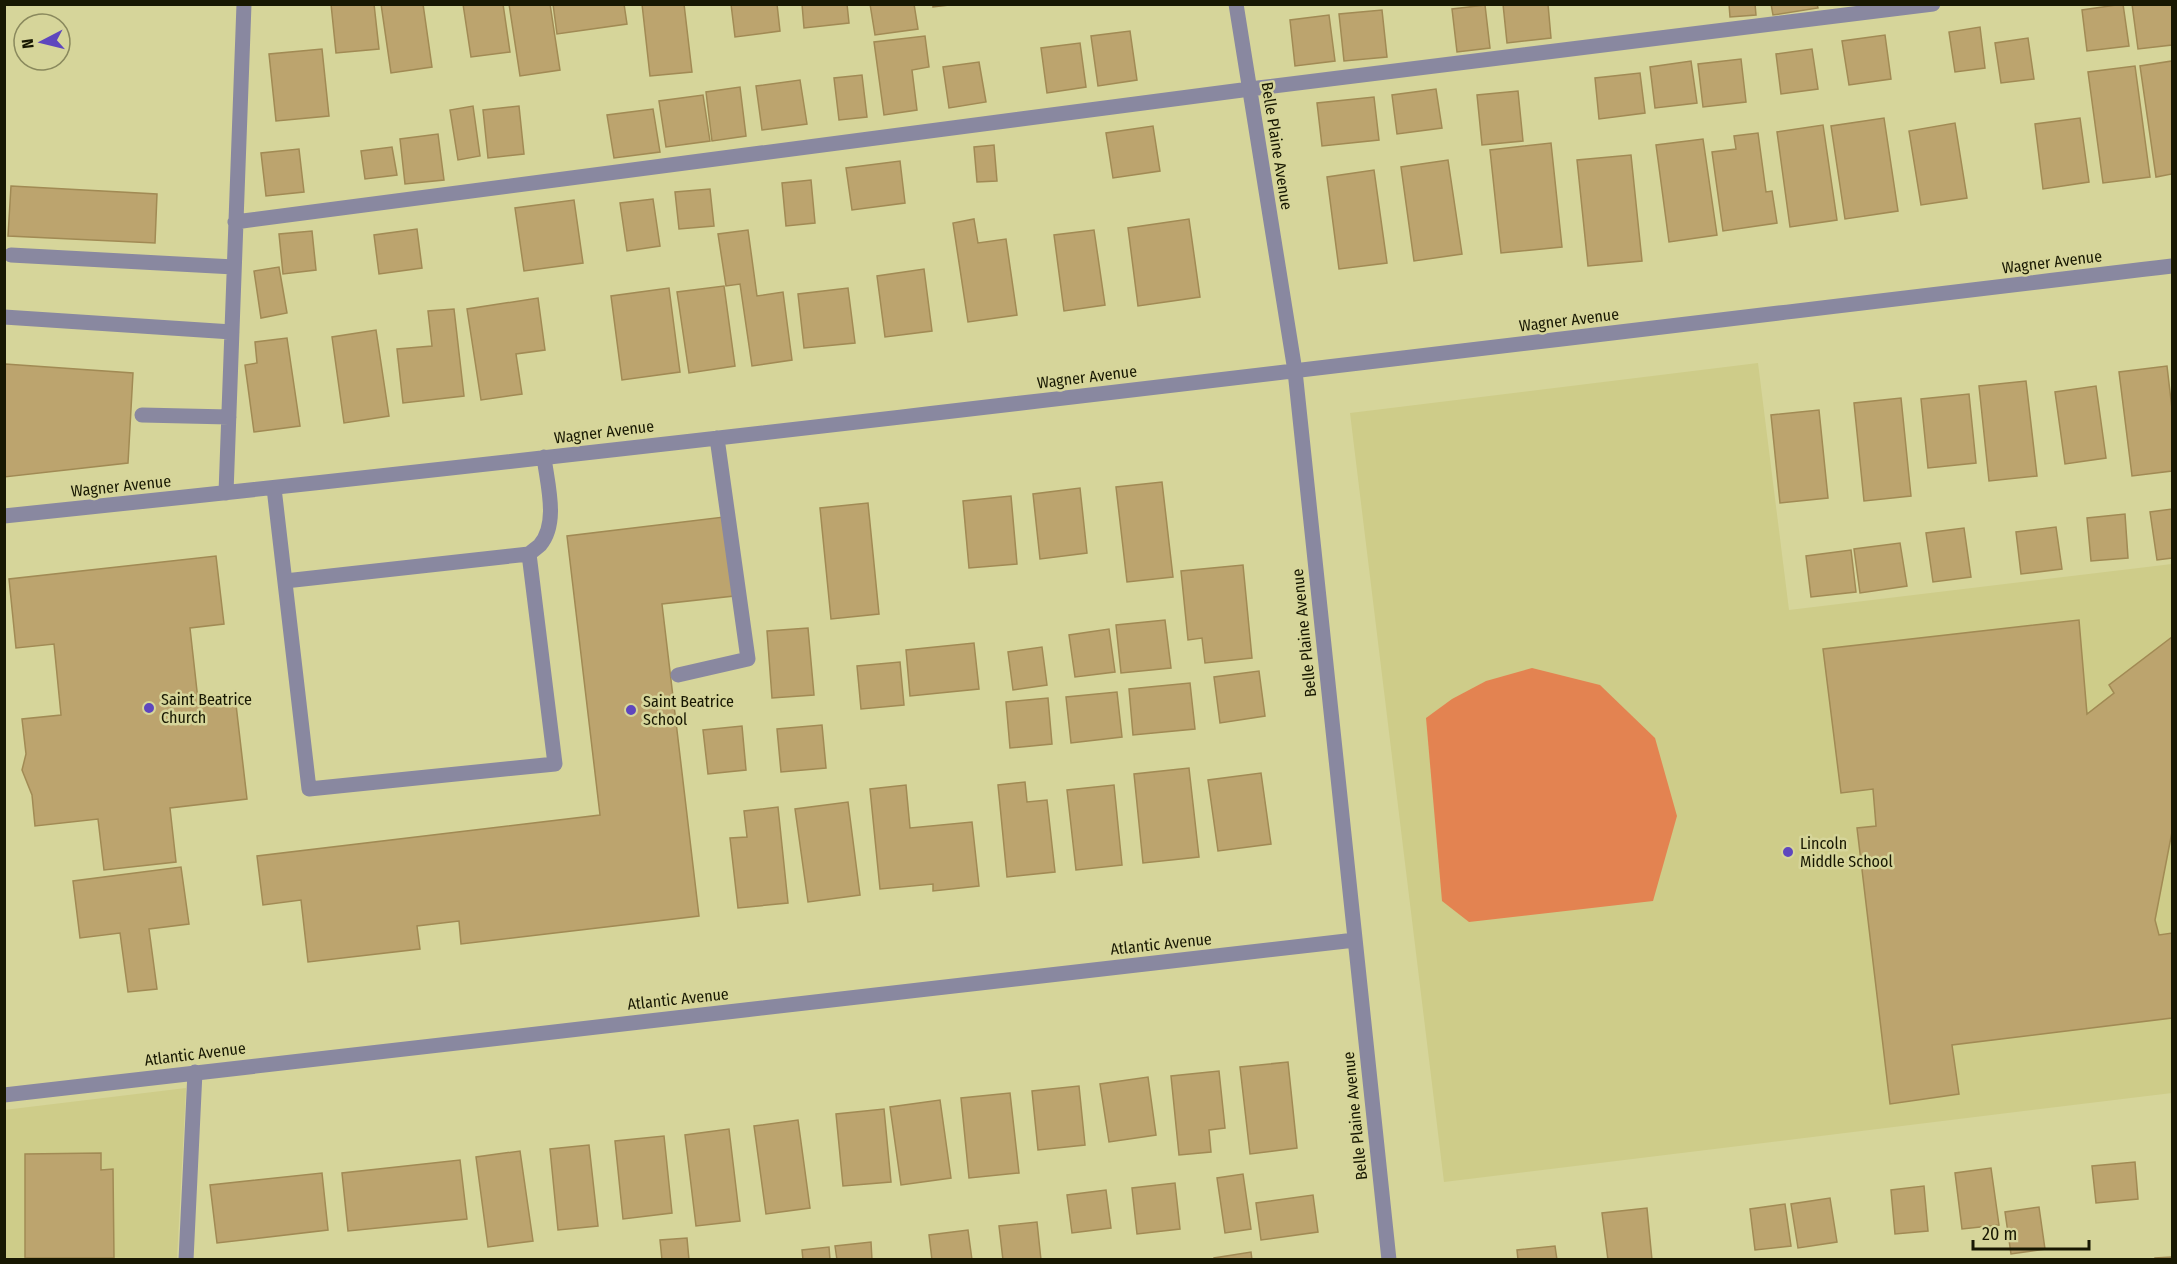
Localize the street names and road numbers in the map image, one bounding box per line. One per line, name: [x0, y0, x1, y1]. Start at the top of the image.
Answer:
street label: Belle Plaine Avenue: [1258, 81, 1296, 211]
street label: Wagner Avenue: [2001, 246, 2103, 278]
street label: Wagner Avenue: [1518, 304, 1620, 336]
street label: Wagner Avenue: [1036, 361, 1138, 393]
street label: Wagner Avenue: [553, 416, 655, 448]
street label: Wagner Avenue: [70, 471, 172, 501]
street label: Belle Plaine Avenue: [1288, 568, 1320, 698]
street label: Atlantic Avenue: [1109, 929, 1213, 959]
street label: Atlantic Avenue: [626, 984, 730, 1014]
street label: Atlantic Avenue: [143, 1038, 247, 1070]
street label: Belle Plaine Avenue: [1339, 1051, 1371, 1181]

